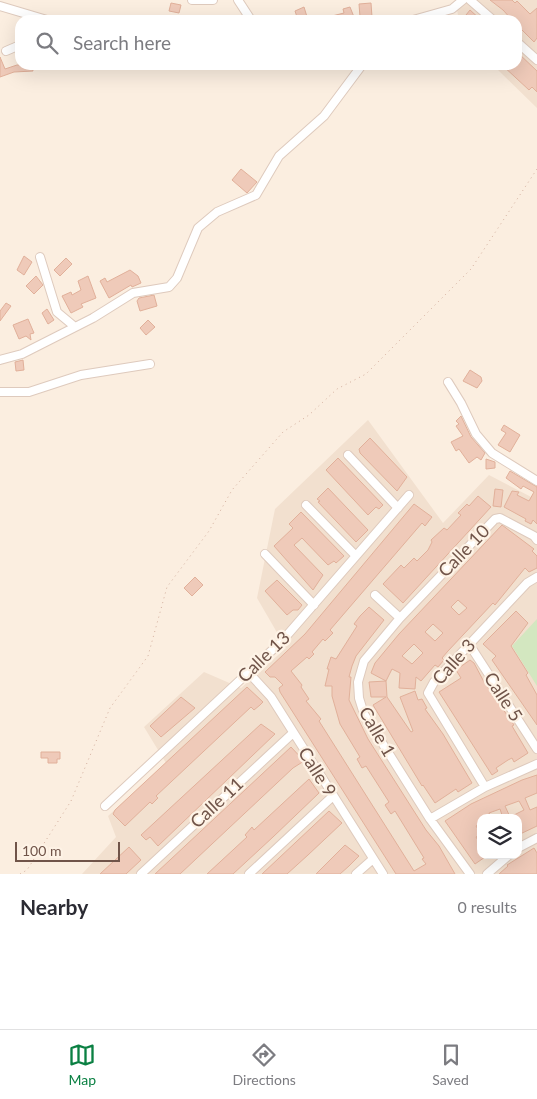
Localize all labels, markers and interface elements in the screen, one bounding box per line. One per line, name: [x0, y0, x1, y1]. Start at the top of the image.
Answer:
search box: [15, 15, 522, 70]
icon: search: [33, 29, 61, 57]
text: Search here: [73, 31, 171, 54]
street label: Calle 10: [433, 519, 494, 581]
street label: Calle 13: [232, 626, 294, 687]
street label: Calle 3: [427, 634, 480, 689]
street label: Calle 5: [480, 668, 528, 725]
street label: Calle 1: [355, 703, 401, 760]
street label: Calle 9: [294, 743, 341, 800]
street label: Calle 11: [185, 772, 247, 832]
map controls: [477, 814, 522, 859]
button: layers: [477, 814, 522, 859]
scale bar: [15, 839, 120, 862]
text: 100 m: [22, 842, 61, 859]
text: Nearby: [20, 894, 88, 919]
text: 0 results: [457, 897, 517, 916]
tab: Map: [68, 1041, 96, 1088]
tab: Directions: [233, 1041, 296, 1088]
tab: Saved: [432, 1041, 469, 1088]

